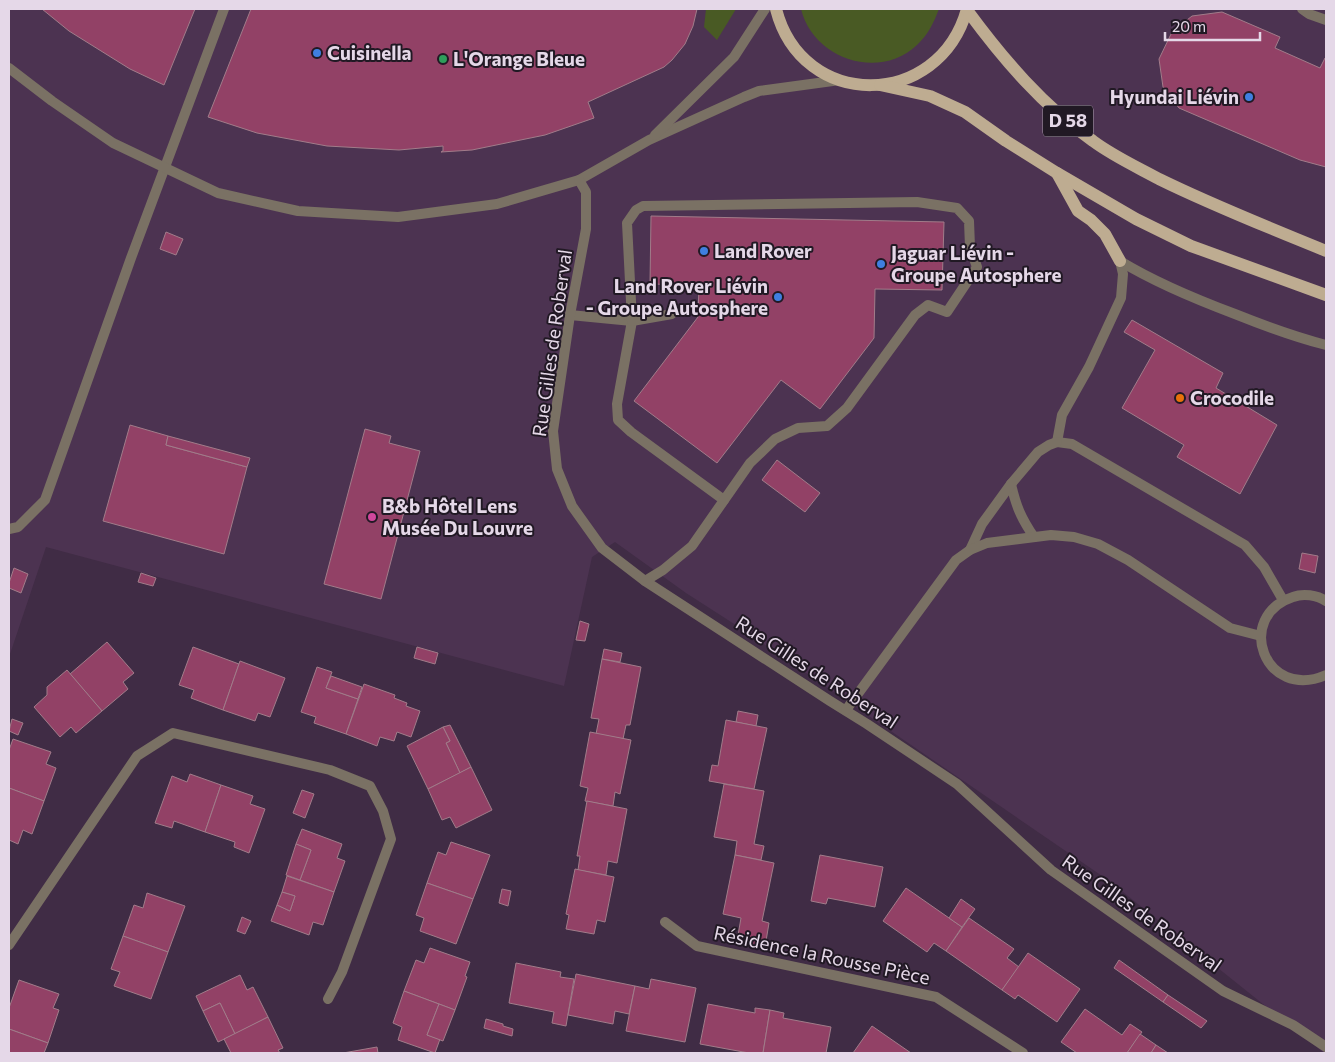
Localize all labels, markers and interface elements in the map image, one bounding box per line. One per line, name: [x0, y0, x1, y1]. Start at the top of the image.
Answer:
scale bar: [1165, 10, 1260, 42]
text: 20 m: [1172, 17, 1206, 35]
place label: Cuisinella: [327, 41, 412, 64]
marker: Cuisinella: [311, 47, 323, 59]
place label: L'Orange Bleue: [453, 47, 585, 70]
marker: L'Orange Bleue: [437, 53, 449, 65]
place label: Hyundai Liévin: [1110, 85, 1239, 108]
marker: Hyundai Liévin: [1243, 91, 1255, 103]
road number: D 58: [1043, 105, 1093, 136]
place label: Land Rover: [714, 239, 812, 262]
place label: Jaguar Liévin - Groupe Autosphere: [891, 241, 1062, 286]
marker: Land Rover: [698, 245, 710, 257]
street label: Rue Gilles de Roberval: [527, 248, 576, 438]
marker: Jaguar Liévin - Groupe Autosphere: [875, 258, 887, 270]
place label: Land Rover Liévin - Groupe Autosphere: [586, 274, 768, 319]
marker: Land Rover Liévin - Groupe Autosphere: [772, 291, 784, 303]
place label: Crocodile: [1190, 386, 1274, 409]
marker: Crocodile: [1174, 392, 1186, 404]
place label: B&b Hôtel Lens Musée Du Louvre: [382, 494, 533, 539]
marker: B&b Hôtel Lens Musée Du Louvre: [366, 511, 378, 523]
street label: Rue Gilles de Roberval: [732, 610, 903, 733]
street label: Rue Gilles de Roberval: [1058, 849, 1226, 976]
street label: Résidence la Rousse Pièce: [712, 920, 932, 989]

